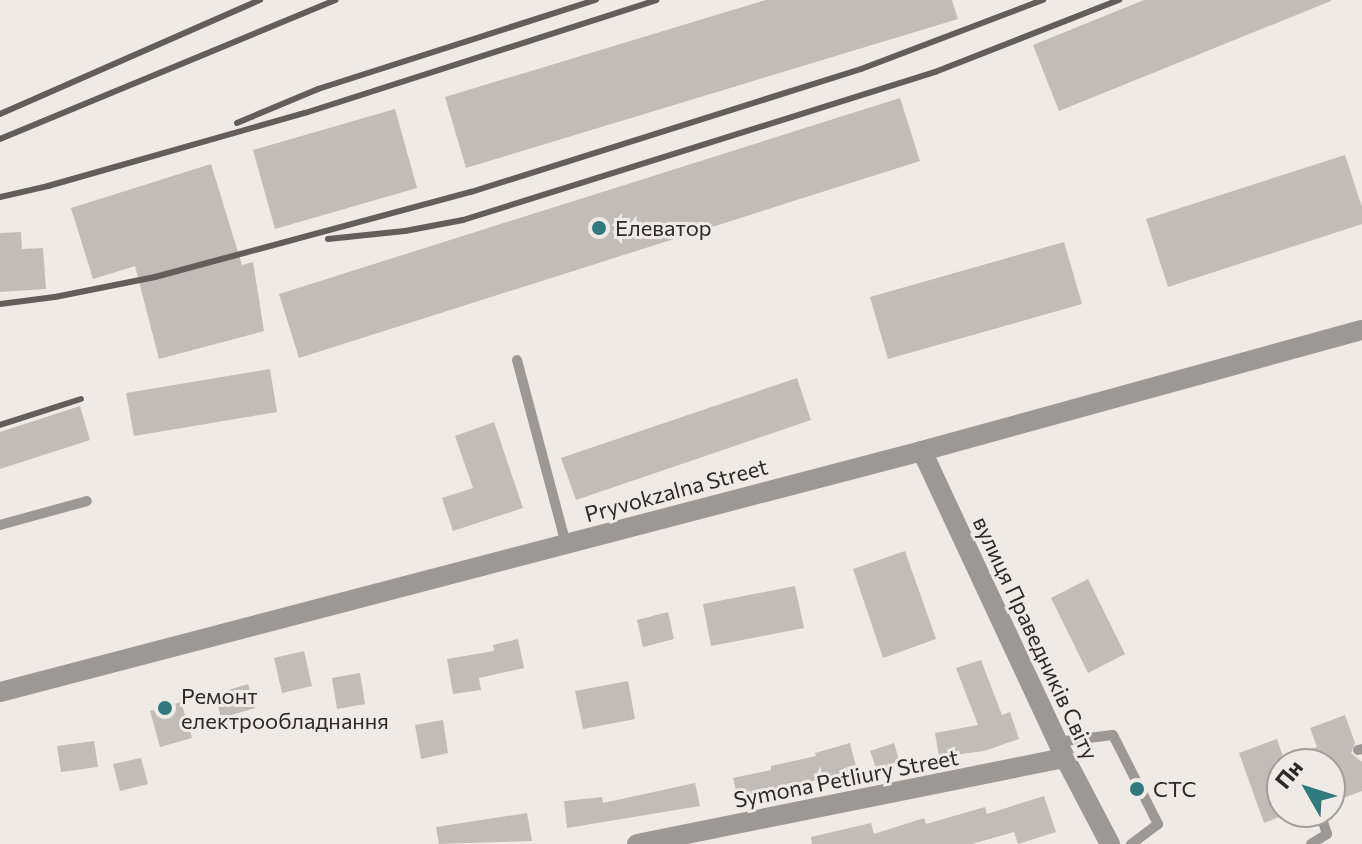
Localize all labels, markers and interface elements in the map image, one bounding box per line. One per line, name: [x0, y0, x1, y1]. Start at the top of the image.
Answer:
place label: Елеватор: [615, 215, 712, 241]
marker: Елеватор: [590, 219, 608, 237]
street label: Pryvokzalna Street: [582, 453, 770, 527]
street label: вулиця Праведників Світу: [968, 512, 1104, 764]
place label: Ремонт електрообладнання: [181, 682, 389, 734]
marker: Ремонт електрообладнання: [156, 699, 174, 717]
street label: Symona Petliury Street: [731, 743, 961, 813]
north arrow: [1266, 748, 1346, 828]
text: Пн: [1269, 754, 1308, 794]
place label: СТС: [1153, 776, 1197, 802]
marker: СТС: [1128, 780, 1146, 798]

